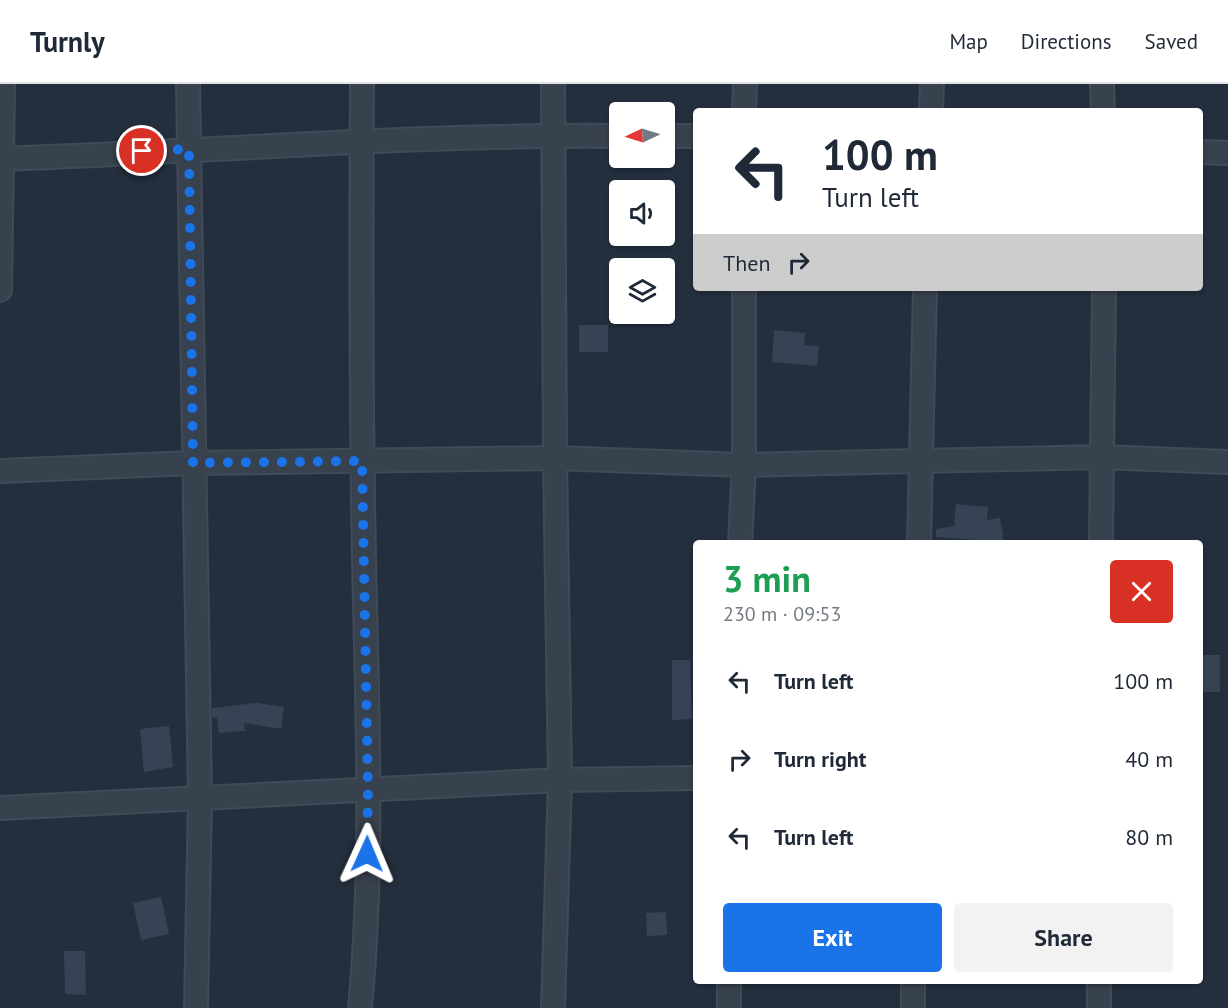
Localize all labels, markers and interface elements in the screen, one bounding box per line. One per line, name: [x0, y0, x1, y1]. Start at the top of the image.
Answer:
text: Turnly: [30, 23, 105, 60]
text: Map: [949, 28, 988, 55]
text: Directions: [1021, 28, 1112, 55]
text: Saved: [1145, 28, 1198, 55]
north arrow: [609, 102, 675, 168]
map controls: [609, 102, 675, 324]
pin: [116, 125, 167, 176]
text: 100 m: [822, 127, 938, 182]
icon: left: [723, 132, 801, 210]
icon: arrive: [125, 134, 158, 167]
button: sound: [609, 180, 675, 246]
text: Turn left: [822, 180, 919, 214]
icon: right: [782, 246, 815, 279]
text: Then: [723, 249, 770, 277]
button: layers: [609, 258, 675, 324]
text: 3 min: [723, 555, 811, 602]
button: close: [1110, 560, 1173, 623]
text: 230 m · 09:53: [723, 601, 841, 627]
icon: left: [723, 665, 756, 698]
text: Turn left: [774, 667, 854, 695]
text: 100 m: [1113, 667, 1173, 695]
icon: right: [723, 743, 756, 776]
text: Turn right: [774, 745, 866, 773]
text: 40 m: [1125, 745, 1173, 773]
icon: left: [723, 821, 756, 854]
position arrow: [335, 822, 399, 886]
text: Turn left: [774, 823, 854, 851]
text: 80 m: [1125, 823, 1173, 851]
button: Exit: [723, 903, 942, 972]
button: Share: [954, 903, 1173, 972]

